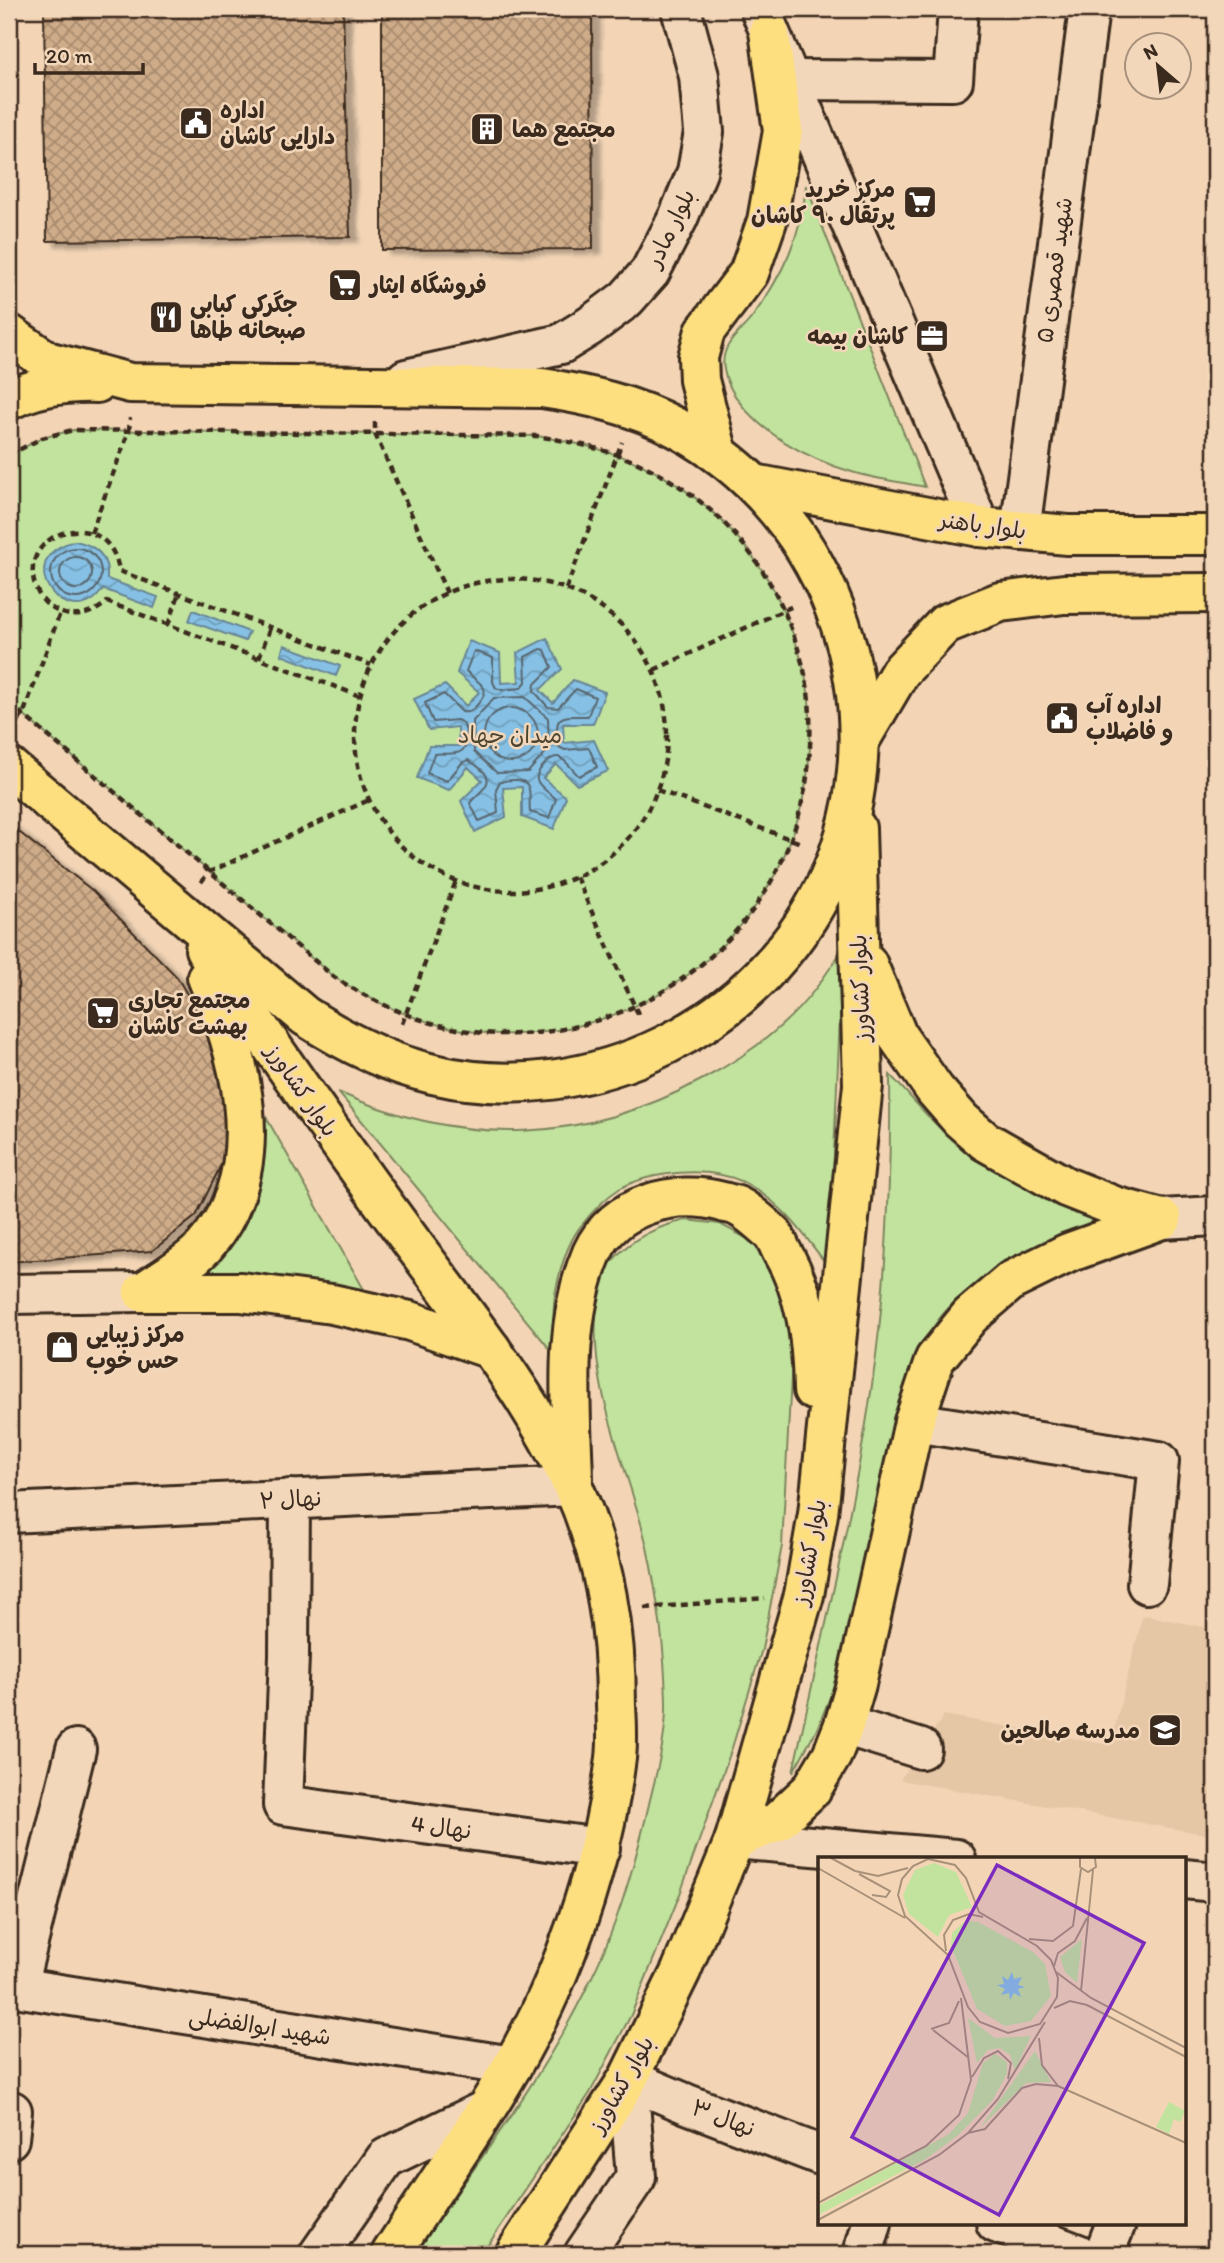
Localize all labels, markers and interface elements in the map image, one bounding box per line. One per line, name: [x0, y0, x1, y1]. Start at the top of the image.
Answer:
scale bar: [35, 32, 144, 76]
north arrow: [1122, 32, 1192, 102]
text: N: [1139, 38, 1161, 65]
text: 20 m: [46, 43, 93, 68]
place label: اداره دارایی کاشان: [220, 96, 335, 151]
public building icon: اداره دارایی کاشان: [177, 104, 215, 142]
building icon: مجتمع هما: [468, 110, 506, 148]
place label: مجتمع هما: [512, 115, 616, 146]
place label: مرکز خرید پرتقال ۹۰ کاشان: [751, 175, 895, 230]
supermarket icon: مرکز خرید پرتقال ۹۰ کاشان: [901, 183, 939, 221]
street label: بلوار مادر: [638, 184, 701, 274]
street label: شهید قمصری ۵: [1030, 195, 1078, 345]
supermarket icon: فروشگاه ایثار: [326, 266, 364, 304]
place label: فروشگاه ایثار: [368, 271, 487, 300]
place label: جگرکی کبابی صبحانه طاها: [190, 290, 306, 344]
restaurant icon: جگرکی کبابی صبحانه طاها: [147, 298, 185, 336]
office icon: کاشان بیمه: [913, 317, 951, 355]
place label: کاشان بیمه: [807, 322, 909, 350]
street label: بلوار باهنر: [936, 505, 1028, 545]
place label: اداره آب و فاضلاب: [1086, 691, 1173, 746]
public building icon: اداره آب و فاضلاب: [1043, 699, 1081, 737]
park label: میدان جهاد: [458, 721, 562, 749]
street label: بلوار کشاورز: [844, 934, 876, 1044]
place label: مجتمع تجاری بهشت کاشان: [128, 986, 250, 1040]
supermarket icon: مجتمع تجاری بهشت کاشان: [84, 994, 122, 1032]
street label: بلوار کشاورز: [259, 1036, 344, 1142]
place label: مرکز زیبایی حس خوب: [86, 1320, 185, 1375]
shop icon: مرکز زیبایی حس خوب: [43, 1328, 81, 1366]
street label: نهال ۲: [258, 1483, 324, 1515]
street label: بلوار کشاورز: [786, 1497, 832, 1609]
school or university icon: مدرسه صالحین: [1146, 1711, 1184, 1749]
place label: مدرسه صالحین: [1000, 1716, 1140, 1744]
street label: نهال 4: [409, 1809, 475, 1845]
inset map: [818, 1857, 1186, 2224]
street label: شهید ابوالفضلی: [187, 2001, 333, 2052]
street label: بلوار کشاورز: [581, 2031, 660, 2139]
street label: نهال ۳: [688, 2093, 760, 2143]

